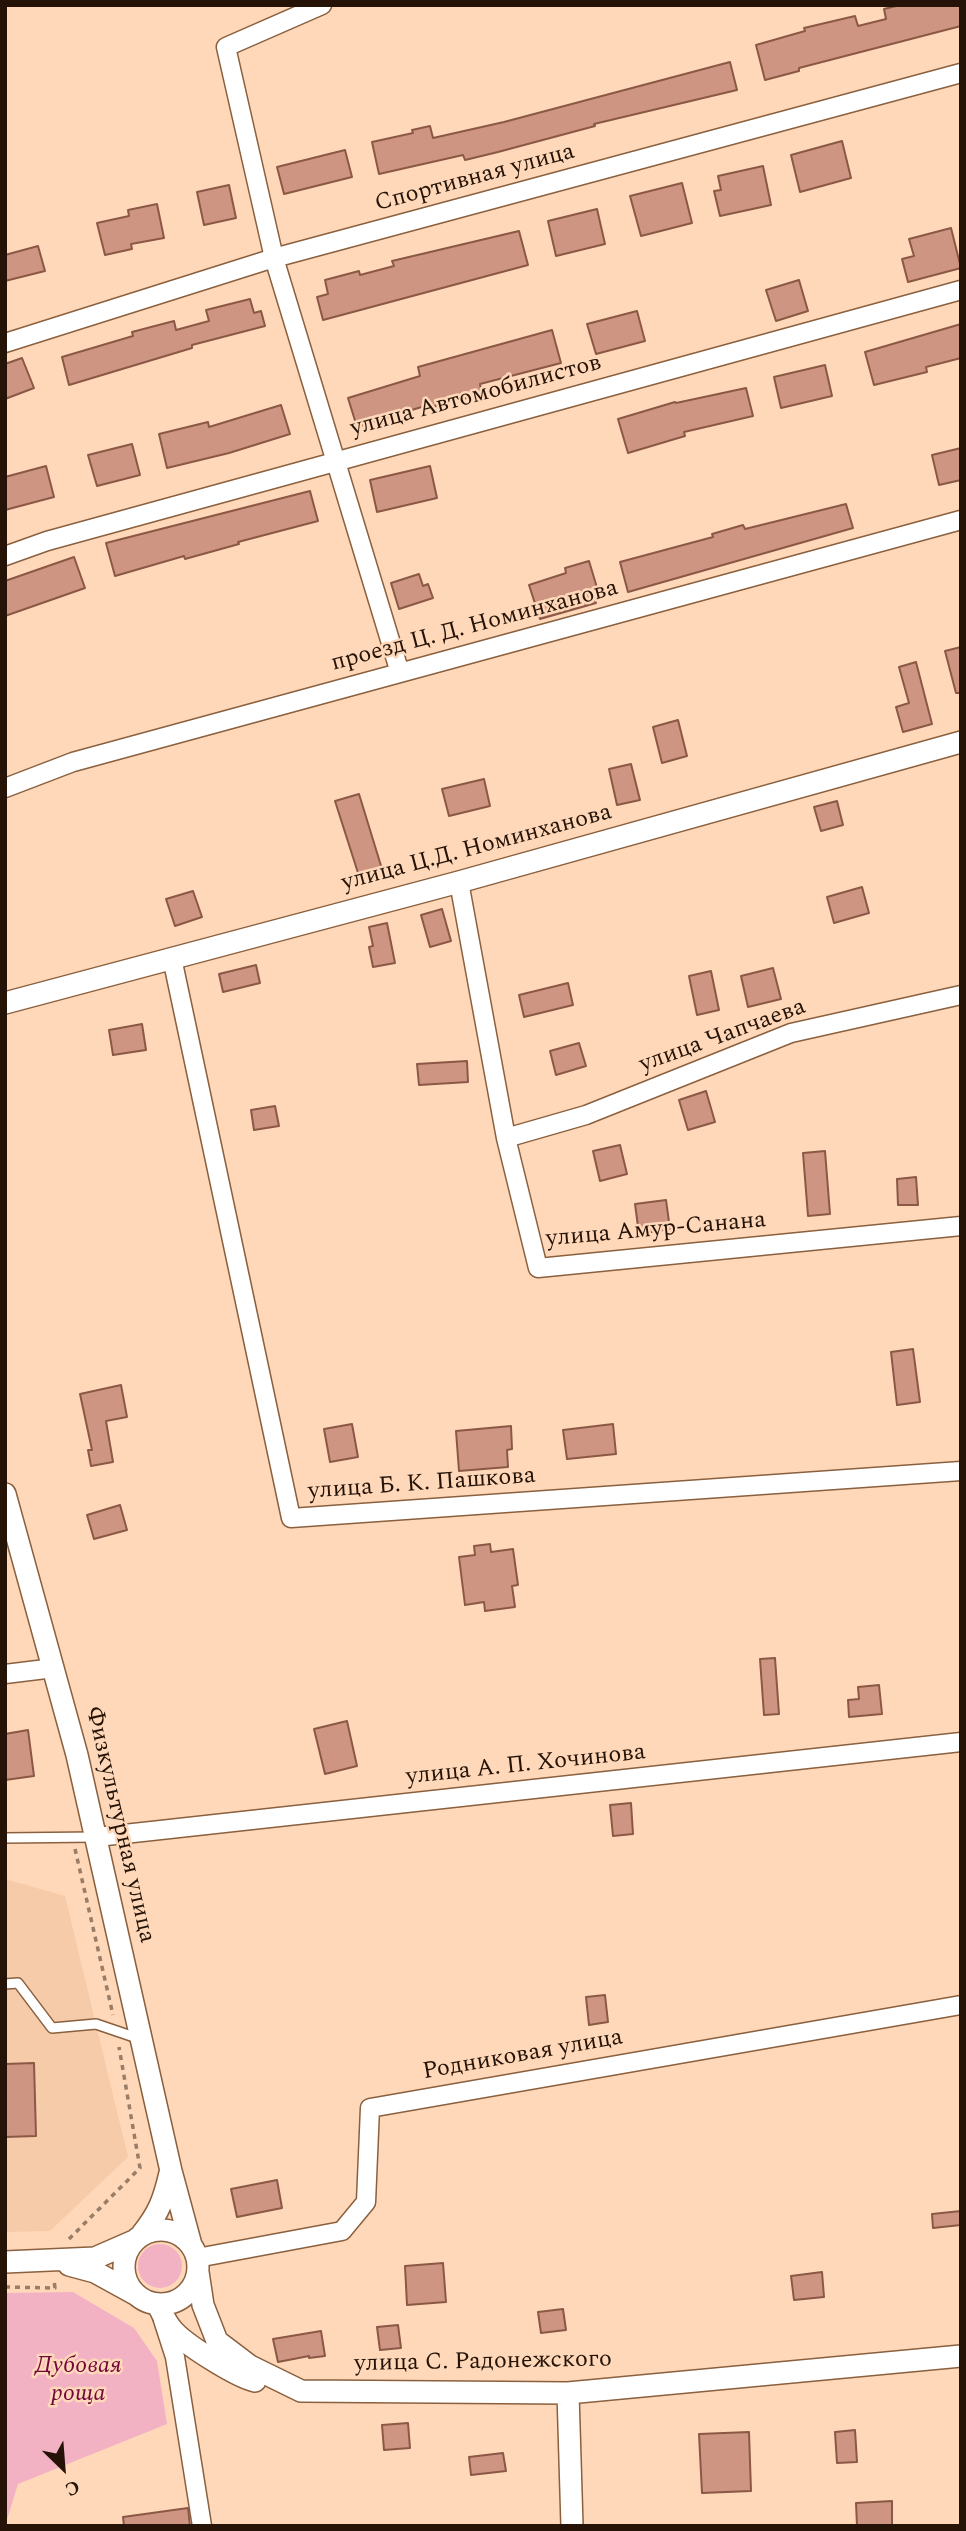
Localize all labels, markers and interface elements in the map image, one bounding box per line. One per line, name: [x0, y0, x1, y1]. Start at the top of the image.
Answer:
street label: Спортивная улица: [372, 138, 578, 220]
street label: улица Автомобилистов: [347, 350, 605, 444]
street label: проезд Ц. Д. Номинханова: [328, 575, 622, 679]
street label: улица Ц.Д. Номинханова: [339, 799, 615, 899]
street label: улица Чапчаева: [636, 994, 810, 1080]
street label: улица Амур-Санана: [545, 1207, 767, 1255]
street label: улица Б. К. Пашкова: [307, 1463, 537, 1507]
street label: Физкультурная улица: [78, 1704, 160, 1946]
street label: улица А. П. Хочинова: [405, 1739, 647, 1793]
street label: Родниковая улица: [421, 2024, 625, 2088]
street label: улица С. Радонежского: [354, 2346, 612, 2380]
park label: Дубовая роща: [35, 2353, 121, 2409]
north arrow: [28, 2433, 98, 2503]
text: С: [60, 2471, 84, 2503]

